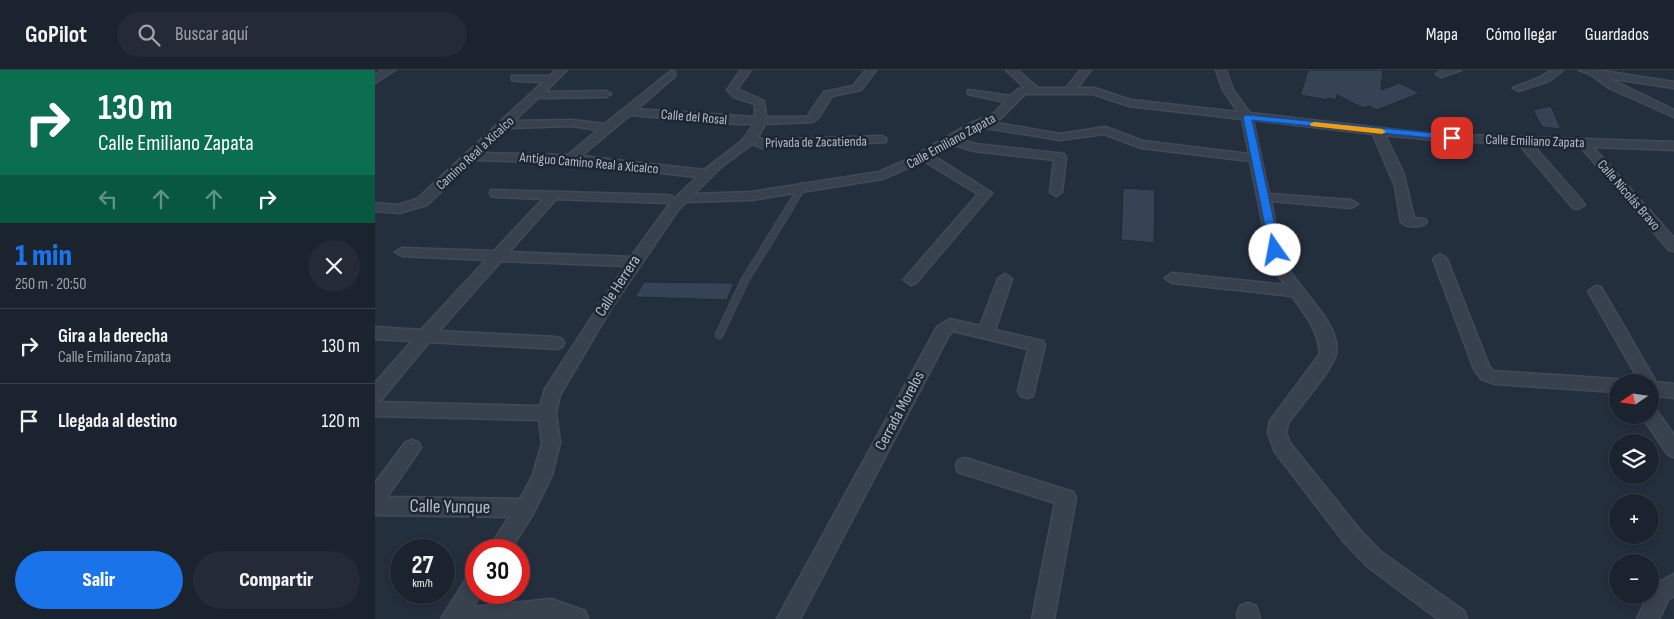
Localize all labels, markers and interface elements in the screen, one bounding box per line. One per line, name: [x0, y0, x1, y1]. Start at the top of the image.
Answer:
search box: [117, 12, 467, 57]
text: GoPilot: [25, 20, 87, 49]
icon: search: [135, 21, 163, 49]
text: Buscar aquí: [175, 23, 248, 46]
text: Mapa: [1426, 24, 1458, 45]
text: Cómo llegar: [1486, 24, 1557, 45]
text: Guardados: [1585, 24, 1649, 45]
text: 130 m: [98, 87, 173, 130]
icon: right: [15, 90, 80, 155]
street label: Calle del Rosal: [660, 106, 728, 128]
street label: Calle Emiliano Zapata: [904, 110, 998, 172]
street label: Camino Real a Xicalco: [432, 112, 518, 194]
pin: [1431, 117, 1473, 159]
icon: arrive: [1438, 124, 1466, 152]
text: Calle Emiliano Zapata: [98, 130, 254, 157]
street label: Calle Emiliano Zapata: [1485, 131, 1585, 151]
street label: Privada de Zacatienda: [765, 133, 867, 151]
street label: Antiguo Camino Real a Xicalco: [518, 148, 659, 178]
street label: Calle Nicolás Bravo: [1594, 156, 1664, 234]
icon: left: [94, 185, 122, 213]
icon: ahead: [147, 185, 175, 213]
icon: ahead: [200, 185, 228, 213]
icon: right: [253, 185, 281, 213]
position arrow: [1248, 223, 1300, 275]
text: 1 min: [15, 238, 72, 274]
button: close: [308, 240, 360, 292]
street label: Calle Herrera: [591, 252, 645, 320]
text: 250 m · 20:50: [15, 275, 86, 294]
text: Gira a la derecha: [58, 325, 168, 348]
icon: right: [15, 332, 43, 360]
text: 130 m: [322, 335, 360, 358]
text: Calle Emiliano Zapata: [58, 348, 171, 367]
street label: Cerrada Morelos: [871, 368, 929, 454]
north arrow: [1609, 374, 1659, 424]
map controls: [1609, 374, 1659, 604]
icon: arrive: [15, 407, 43, 435]
text: Llegada al destino: [58, 410, 177, 433]
text: 120 m: [322, 410, 360, 433]
button: layers: [1609, 434, 1659, 484]
button: +: [1609, 494, 1659, 544]
street label: Calle Yunque: [409, 495, 491, 519]
speed limit sign: 30: [465, 539, 530, 604]
text: 27: [412, 550, 433, 581]
button: Salir: [15, 551, 183, 609]
button: Compartir: [193, 551, 360, 609]
button: −: [1609, 554, 1659, 604]
text: km/h: [412, 576, 433, 591]

